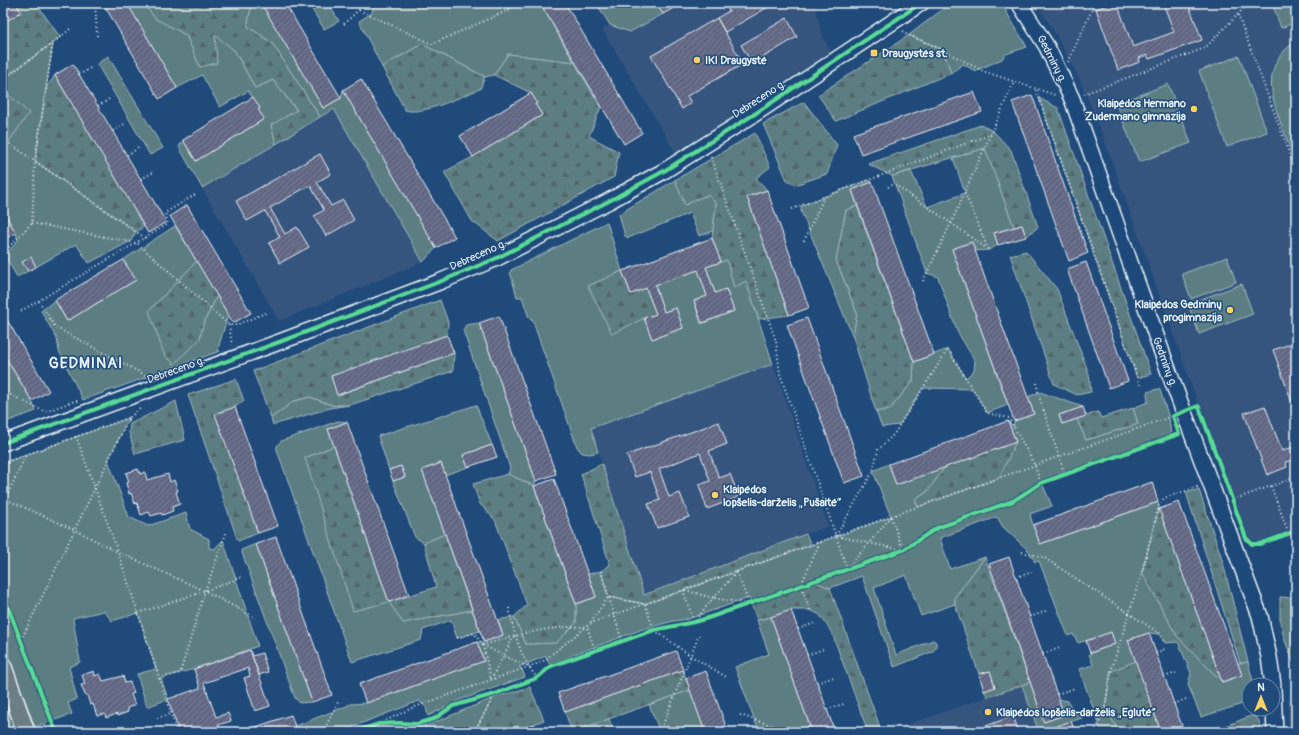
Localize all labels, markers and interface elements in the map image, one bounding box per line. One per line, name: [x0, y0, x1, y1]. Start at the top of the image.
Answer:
street label: Gedminų g.: [1034, 33, 1070, 85]
place label: Draugystės st.: [882, 47, 948, 60]
marker: Draugystės st.: [869, 48, 879, 58]
place label: IKI Draugystė: [705, 54, 767, 67]
marker: IKI Draugystė: [692, 55, 702, 65]
street label: Debreceno g.: [730, 77, 788, 121]
place label: Klaipėdos Hermano Zudermano gimnazija: [1085, 97, 1186, 123]
marker: Klaipėdos Hermano Zudermano gimnazija: [1189, 104, 1199, 114]
street label: Debreceno g.: [448, 237, 508, 273]
place label: Klaipėdos Gedminų progimnazija: [1135, 298, 1222, 324]
marker: Klaipėdos Gedminų progimnazija: [1225, 305, 1235, 315]
street label: Gedminų g.: [1150, 335, 1180, 389]
district label: GEDMINAI: [49, 354, 123, 373]
street label: Debreceno g.: [145, 354, 207, 386]
place label: Klaipėdos lopšelis-darželis „Pušaitė“: [723, 483, 842, 509]
marker: Klaipėdos lopšelis-darželis „Pušaitė“: [710, 490, 720, 500]
north arrow: [1241, 677, 1281, 717]
text: N: [1257, 681, 1265, 694]
place label: Klaipėdos lopšelis-darželis „Eglutė“: [996, 706, 1157, 719]
marker: Klaipėdos lopšelis-darželis „Eglutė“: [983, 707, 993, 717]

